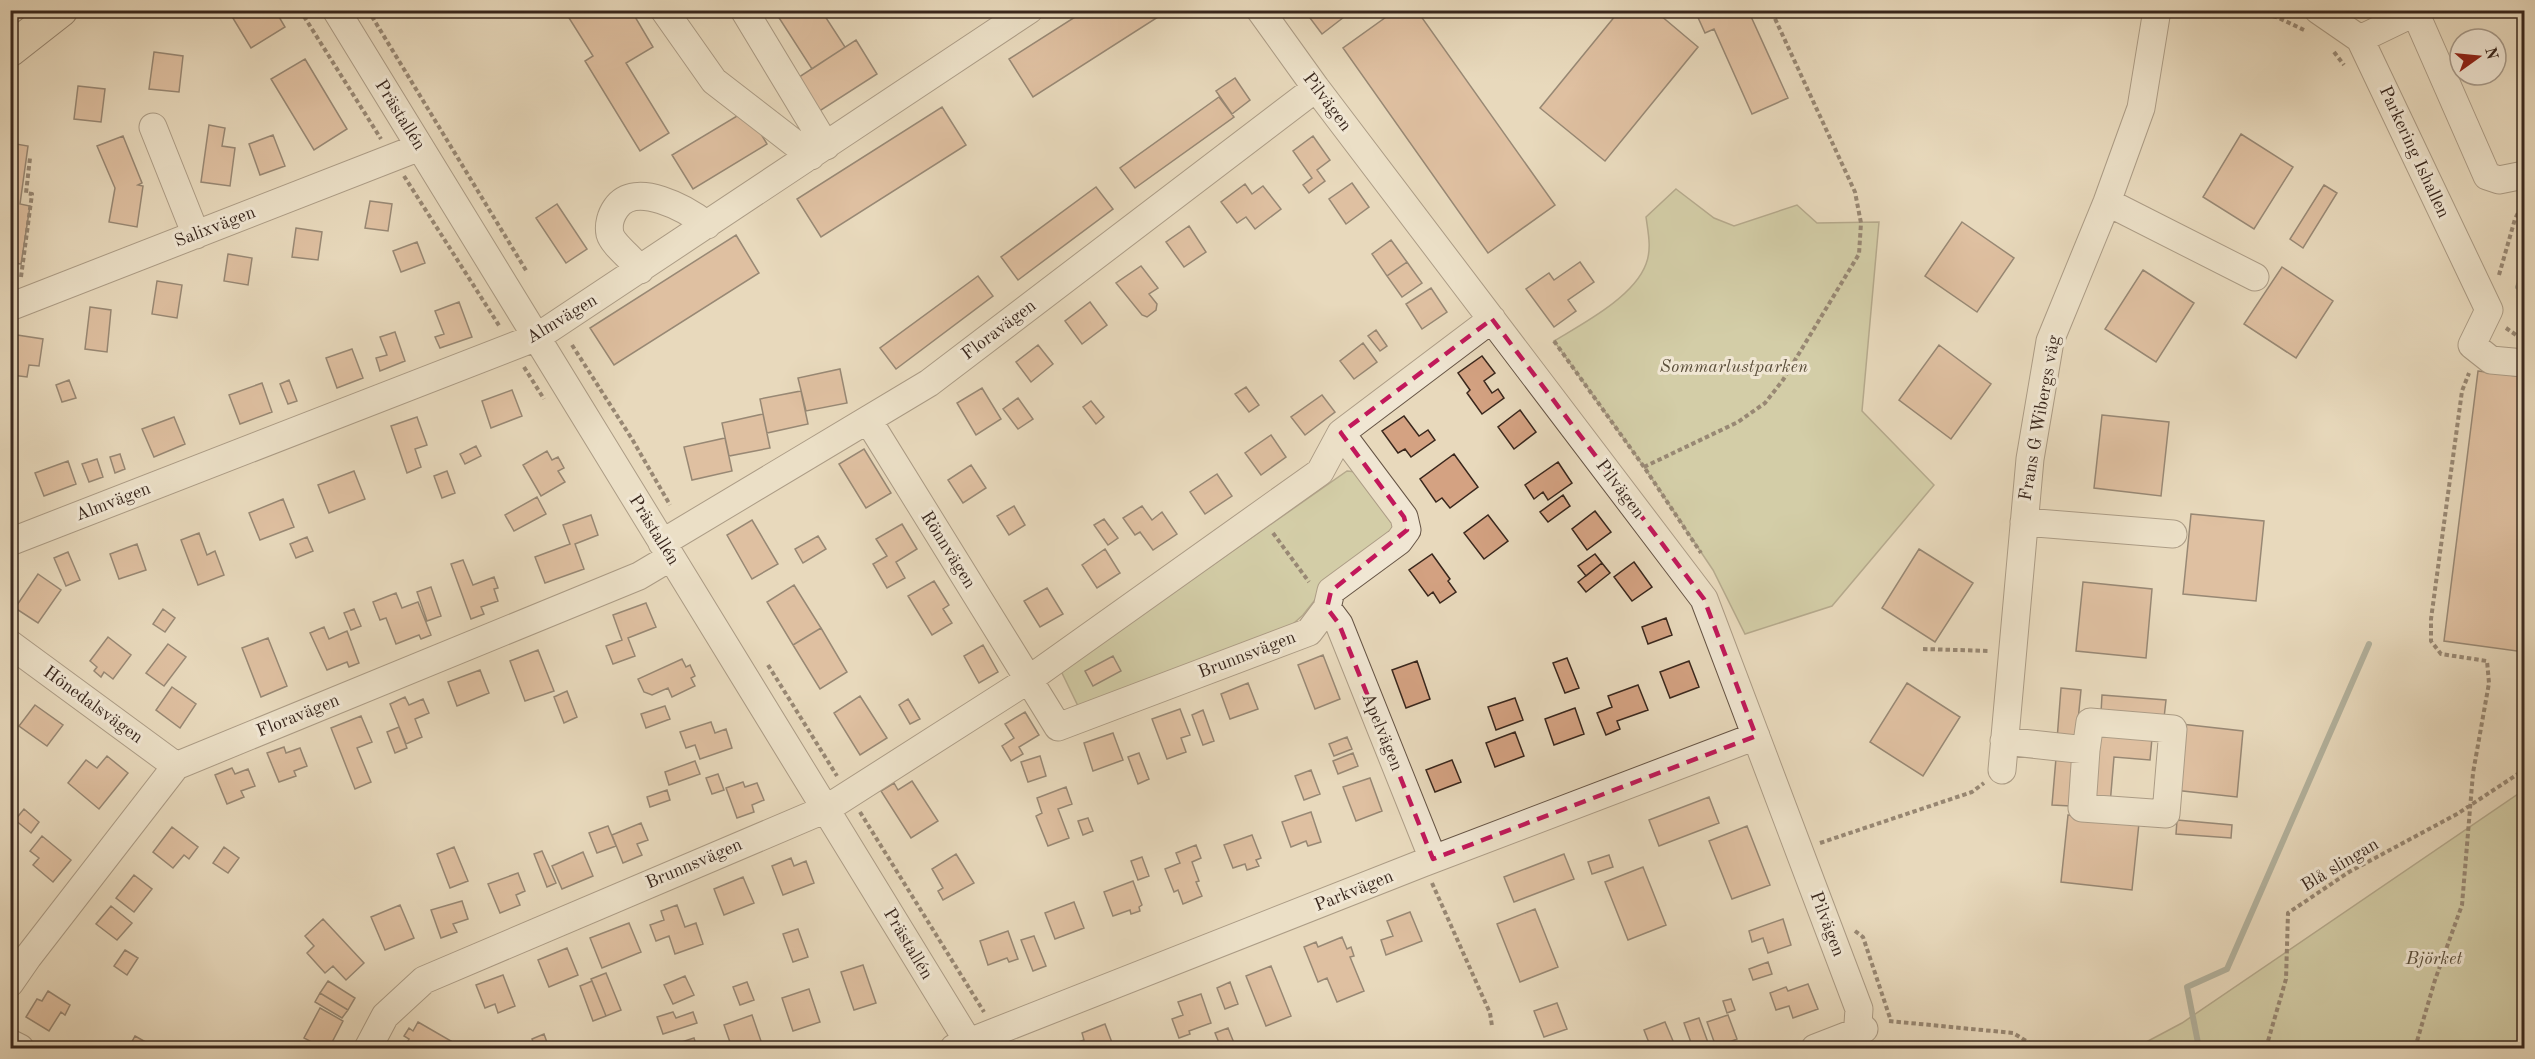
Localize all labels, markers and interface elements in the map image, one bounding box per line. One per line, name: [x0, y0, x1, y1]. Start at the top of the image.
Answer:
north arrow: [2448, 27, 2508, 87]
text: N: [2481, 46, 2500, 62]
street label: Pilvägen: [1299, 69, 1355, 135]
street label: Prästallén: [371, 77, 429, 154]
street label: Parkering Ishallen: [2376, 83, 2453, 221]
street label: Salixvägen: [172, 203, 258, 251]
street label: Almvägen: [523, 291, 601, 347]
street label: Floravägen: [959, 296, 1040, 364]
street label: Frans G Wibergs väg: [2017, 333, 2063, 502]
park label: Sommarlustparken: [1660, 358, 1808, 376]
street label: Pilvägen: [1592, 456, 1648, 522]
street label: Almvägen: [73, 479, 153, 525]
street label: Prästallén: [625, 492, 683, 569]
street label: Rönnvägen: [917, 508, 979, 592]
street label: Brunnsvägen: [1196, 628, 1298, 682]
street label: Hönedalsvägen: [40, 663, 146, 747]
street label: Apelvägen: [1358, 690, 1406, 774]
street label: Floravägen: [254, 691, 342, 741]
street label: Blå slingan: [2298, 835, 2382, 895]
street label: Brunnsvägen: [643, 836, 745, 892]
street label: Parkvägen: [1312, 867, 1396, 915]
street label: Pilvägen: [1806, 889, 1848, 959]
street label: Prästallén: [880, 905, 936, 983]
park label: Björket: [2405, 950, 2462, 968]

